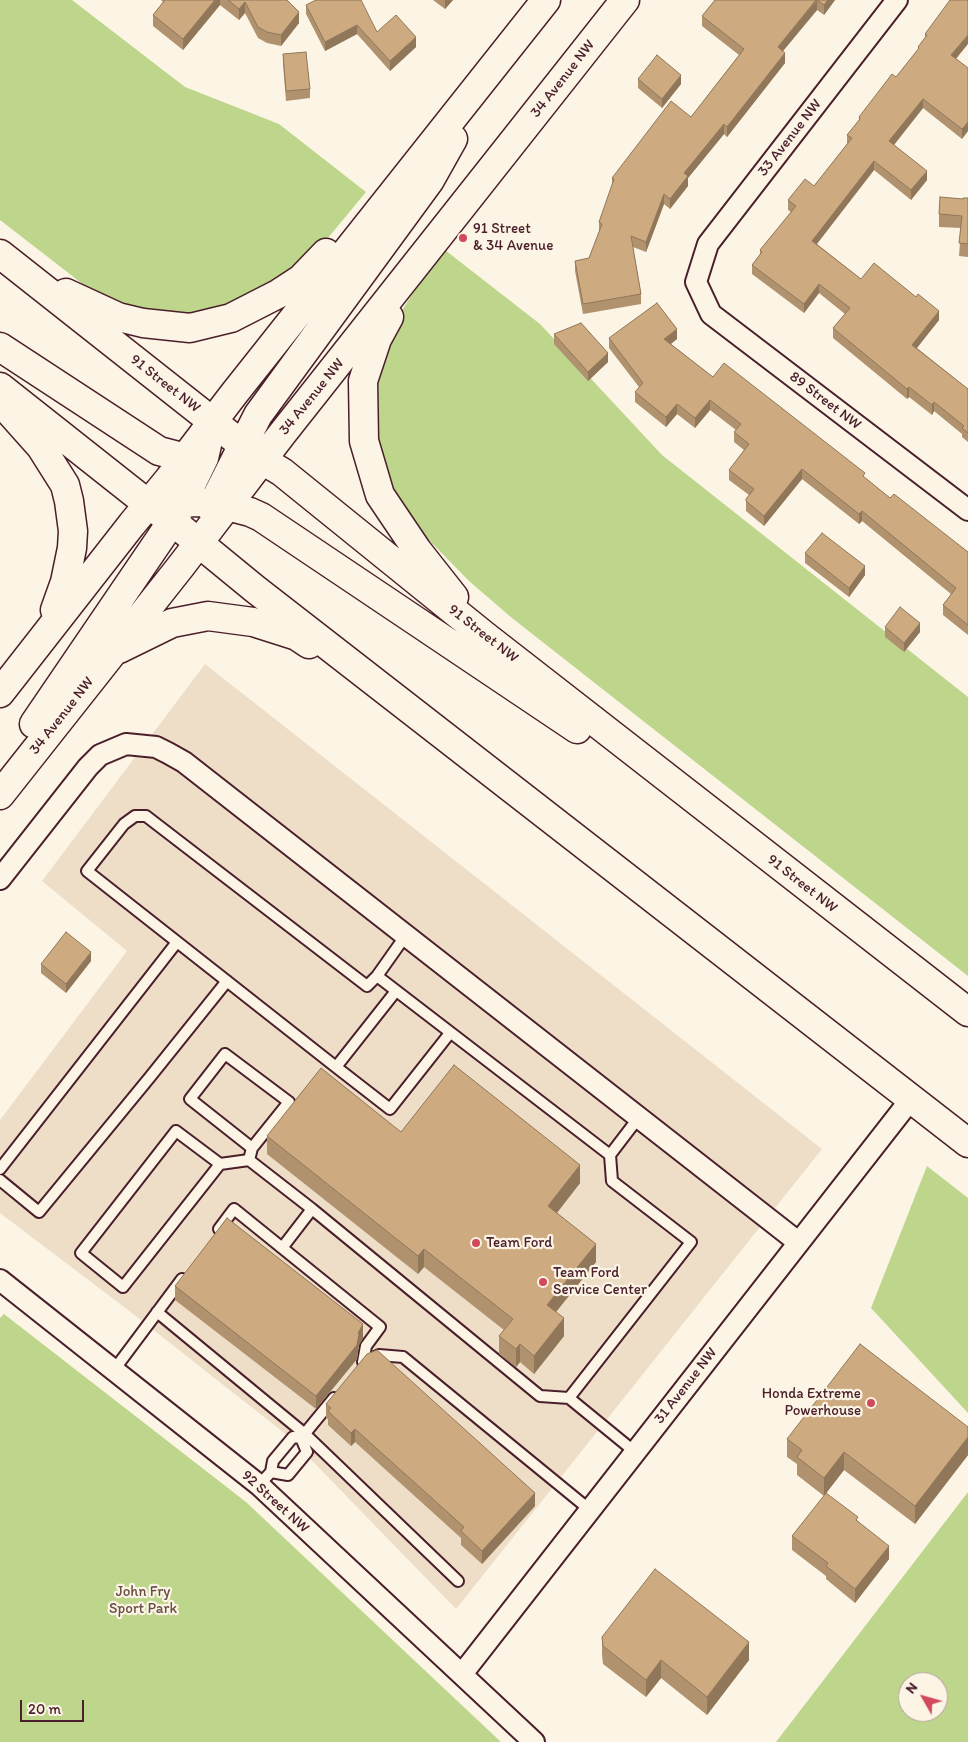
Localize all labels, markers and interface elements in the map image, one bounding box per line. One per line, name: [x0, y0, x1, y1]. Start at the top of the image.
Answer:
street label: 34 Avenue NW: [527, 37, 599, 121]
street label: 33 Avenue NW: [754, 96, 826, 180]
place label: 91 Street & 34 Avenue: [473, 220, 554, 255]
marker: 91 Street & 34 Avenue: [457, 232, 469, 244]
street label: 91 Street NW: [126, 351, 204, 417]
street label: 34 Avenue NW: [275, 355, 349, 439]
street label: 89 Street NW: [785, 368, 865, 434]
street label: 91 Street NW: [444, 601, 522, 667]
street label: 34 Avenue NW: [26, 674, 98, 758]
street label: 91 Street NW: [763, 851, 841, 917]
place label: Team Ford: [486, 1234, 552, 1252]
marker: Team Ford: [470, 1237, 482, 1249]
place label: Team Ford Service Center: [553, 1264, 647, 1299]
marker: Team Ford Service Center: [537, 1276, 549, 1288]
street label: 31 Avenue NW: [651, 1344, 721, 1428]
place label: Honda Extreme Powerhouse: [762, 1385, 861, 1420]
marker: Honda Extreme Powerhouse: [865, 1397, 877, 1409]
street label: 92 Street NW: [237, 1467, 313, 1537]
park label: John Fry Sport Park: [109, 1583, 177, 1618]
north arrow: [898, 1672, 948, 1722]
text: N: [902, 1679, 921, 1697]
scale bar: [22, 1690, 86, 1722]
text: 20 m: [28, 1700, 61, 1718]

